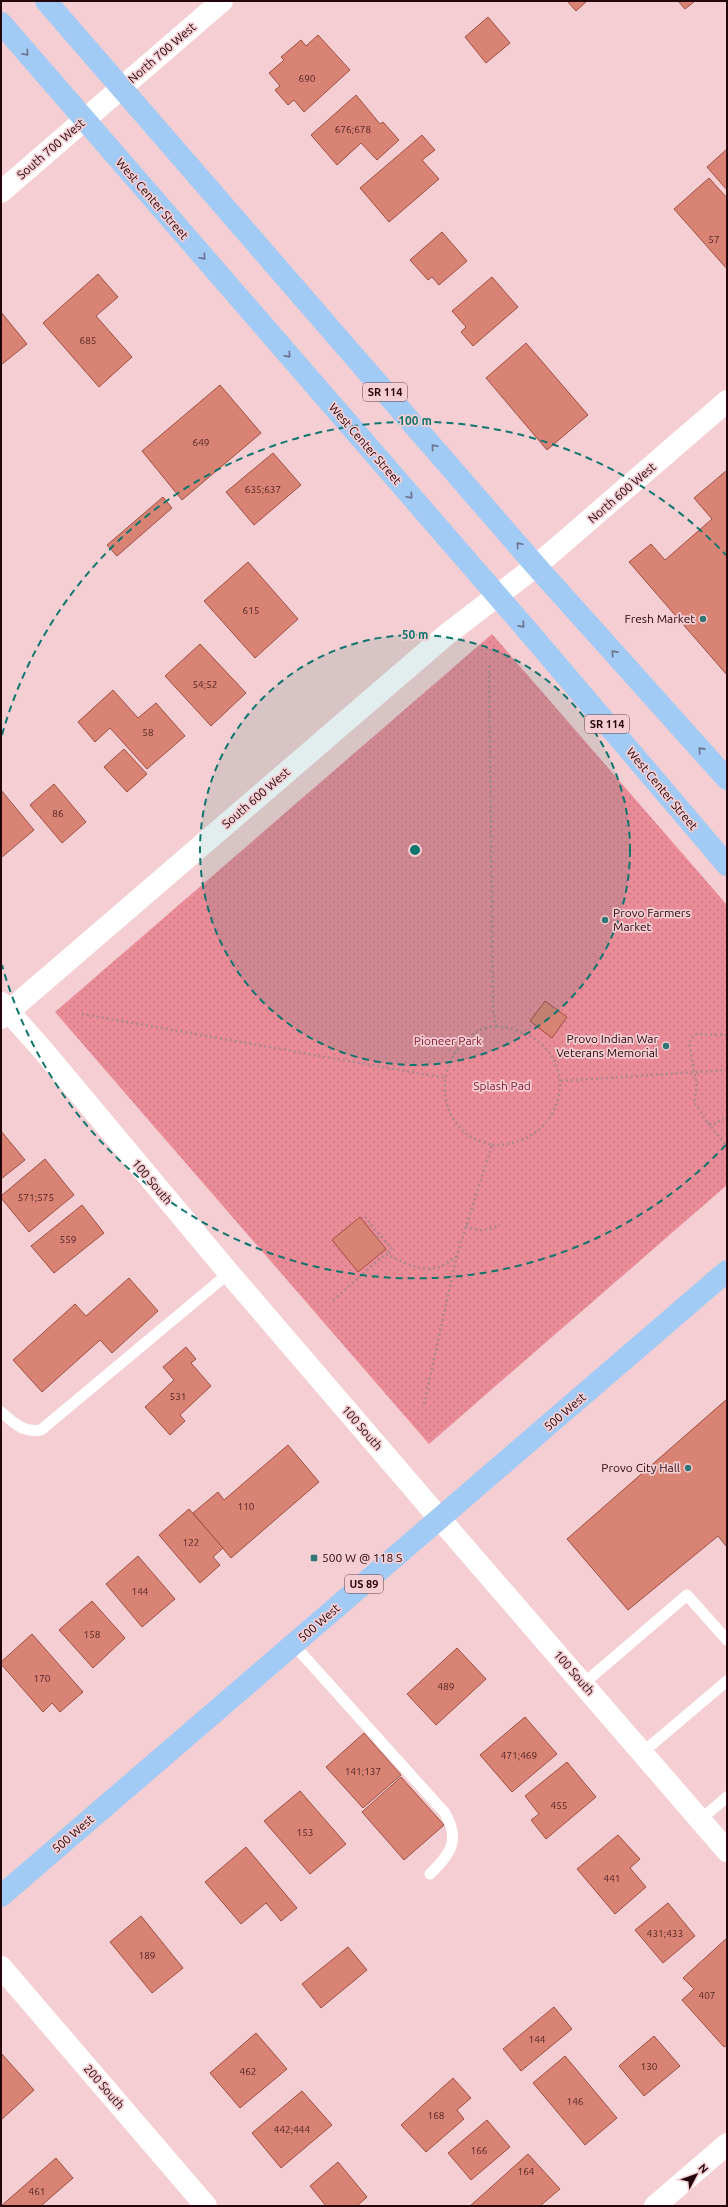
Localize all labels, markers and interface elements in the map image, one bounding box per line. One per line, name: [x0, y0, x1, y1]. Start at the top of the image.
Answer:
street label: North 700 West: [125, 20, 198, 85]
one-way arrow: [22, 48, 29, 55]
house number: 690: [299, 73, 316, 84]
street label: South 700 West: [14, 116, 87, 181]
house number: 676;678: [335, 124, 372, 135]
street label: West Center Street: [114, 155, 191, 242]
house number: 57: [708, 234, 720, 245]
one-way arrow: [198, 252, 205, 260]
house number: 685: [80, 335, 96, 346]
one-way arrow: [283, 351, 290, 358]
road number: SR 114: [363, 383, 407, 401]
street label: West Center Street: [327, 400, 404, 487]
text: 100 m: [398, 414, 432, 427]
house number: 649: [193, 437, 209, 448]
one-way arrow: [431, 445, 438, 452]
street label: North 600 West: [585, 460, 658, 525]
house number: 635;637: [245, 484, 281, 495]
one-way arrow: [405, 491, 412, 499]
one-way arrow: [516, 543, 523, 550]
house number: 615: [243, 605, 259, 616]
place label: Fresh Market: [625, 612, 695, 625]
marker: Fresh Market: [698, 614, 708, 624]
one-way arrow: [518, 620, 525, 628]
text: 50 m: [402, 628, 428, 641]
one-way arrow: [612, 650, 619, 658]
house number: 54;52: [192, 679, 218, 690]
road number: SR 114: [585, 715, 629, 733]
house number: 58: [142, 727, 154, 738]
street label: West Center Street: [624, 745, 701, 833]
one-way arrow: [698, 747, 706, 755]
street label: South 600 West: [219, 765, 292, 830]
house number: 86: [52, 808, 64, 819]
centre of rings: [408, 843, 422, 857]
place label: Provo Farmers Market: [613, 906, 691, 933]
marker: Provo Farmers Market: [600, 915, 610, 925]
place label: Provo Indian War Veterans Memorial: [556, 1032, 658, 1059]
park label: Pioneer Park: [414, 1034, 482, 1047]
marker: Provo Indian War Veterans Memorial: [661, 1041, 671, 1051]
park label: Splash Pad: [473, 1079, 531, 1092]
street label: 100 South: [130, 1157, 175, 1207]
house number: 571;575: [18, 1192, 54, 1203]
house number: 559: [60, 1234, 76, 1245]
street label: 500 West: [541, 1390, 588, 1433]
house number: 531: [170, 1391, 186, 1402]
street label: 100 South: [340, 1403, 385, 1453]
place label: Provo City Hall: [601, 1461, 680, 1474]
marker: Provo City Hall: [683, 1463, 693, 1473]
house number: 110: [238, 1501, 255, 1512]
house number: 122: [183, 1537, 199, 1548]
place label: 500 W @ 118 S: [322, 1551, 402, 1564]
marker: 500 W @ 118 S: [309, 1553, 319, 1563]
road number: US 89: [345, 1575, 383, 1593]
house number: 144: [132, 1586, 149, 1597]
street label: 500 West: [295, 1601, 342, 1644]
house number: 158: [84, 1629, 101, 1640]
street label: 100 South: [552, 1648, 597, 1698]
house number: 170: [34, 1673, 51, 1684]
house number: 489: [438, 1681, 454, 1692]
house number: 471;469: [501, 1750, 537, 1761]
house number: 141;137: [345, 1766, 381, 1777]
house number: 455: [551, 1800, 567, 1811]
street label: 500 West: [49, 1812, 96, 1855]
house number: 153: [297, 1827, 313, 1838]
house number: 441: [604, 1873, 620, 1884]
house number: 431;433: [647, 1928, 683, 1939]
house number: 189: [139, 1950, 155, 1961]
house number: 407: [699, 1990, 715, 2001]
house number: 144: [529, 2034, 546, 2045]
house number: 130: [641, 2061, 658, 2072]
street label: 200 South: [82, 2062, 127, 2112]
house number: 462: [240, 2066, 256, 2077]
house number: 146: [567, 2096, 584, 2107]
house number: 168: [428, 2110, 445, 2121]
house number: 442;444: [274, 2124, 311, 2135]
house number: 166: [471, 2145, 488, 2156]
north arrow: [676, 2155, 716, 2195]
text: N: [696, 2161, 711, 2175]
house number: 164: [518, 2166, 535, 2177]
house number: 461: [29, 2186, 45, 2197]

